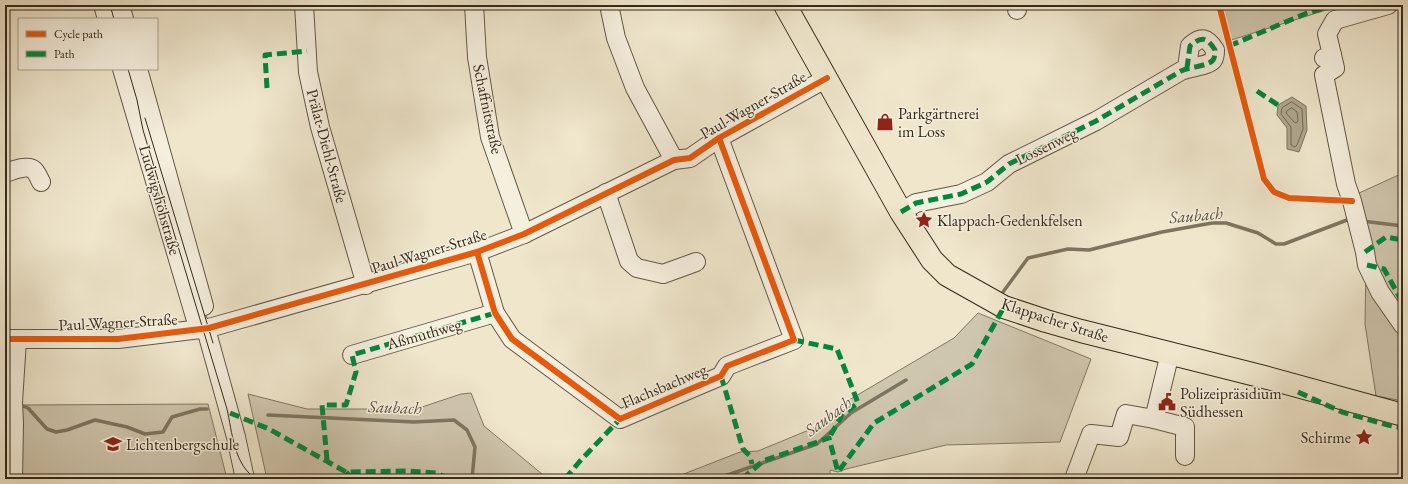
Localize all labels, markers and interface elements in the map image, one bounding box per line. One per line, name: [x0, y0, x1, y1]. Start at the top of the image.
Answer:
legend: [18, 18, 158, 70]
text: Cycle path: [54, 26, 103, 42]
text: Path: [54, 46, 75, 62]
street label: Schaffnitstraße: [468, 62, 508, 156]
street label: Paul-Wagner-Straße: [696, 66, 810, 144]
street label: Prälat-Diehl-Straße: [302, 87, 352, 205]
place label: Parkgärtnerei im Loss: [898, 103, 979, 142]
shop icon: Parkgärtnerei im Loss: [875, 112, 895, 132]
street label: Lossenweg: [1012, 122, 1081, 170]
street label: Ludwigshöhstraße: [134, 143, 186, 257]
water label: Saubach: [1167, 202, 1224, 228]
place icon: Klappach-Gedenkfelsen: [914, 210, 934, 230]
place label: Klappach-Gedenkfelsen: [937, 210, 1083, 231]
street label: Paul-Wagner-Straße: [369, 224, 489, 278]
street label: Klappacher Straße: [999, 293, 1111, 347]
street label: Paul-Wagner-Straße: [58, 308, 178, 336]
street label: Aßmuthweg: [383, 313, 465, 355]
street label: Flachsbachweg: [618, 358, 711, 413]
place label: Polizeipräsidium Südhessen: [1180, 383, 1282, 422]
water label: Saubach: [799, 391, 857, 441]
public building icon: Polizeipräsidium Südhessen: [1157, 392, 1177, 412]
water label: Saubach: [367, 395, 423, 419]
place label: Schirme: [1301, 427, 1351, 448]
place icon: Schirme: [1354, 427, 1374, 447]
school or university icon: Lichtenbergschule: [103, 434, 123, 454]
place label: Lichtenbergschule: [126, 434, 239, 455]

